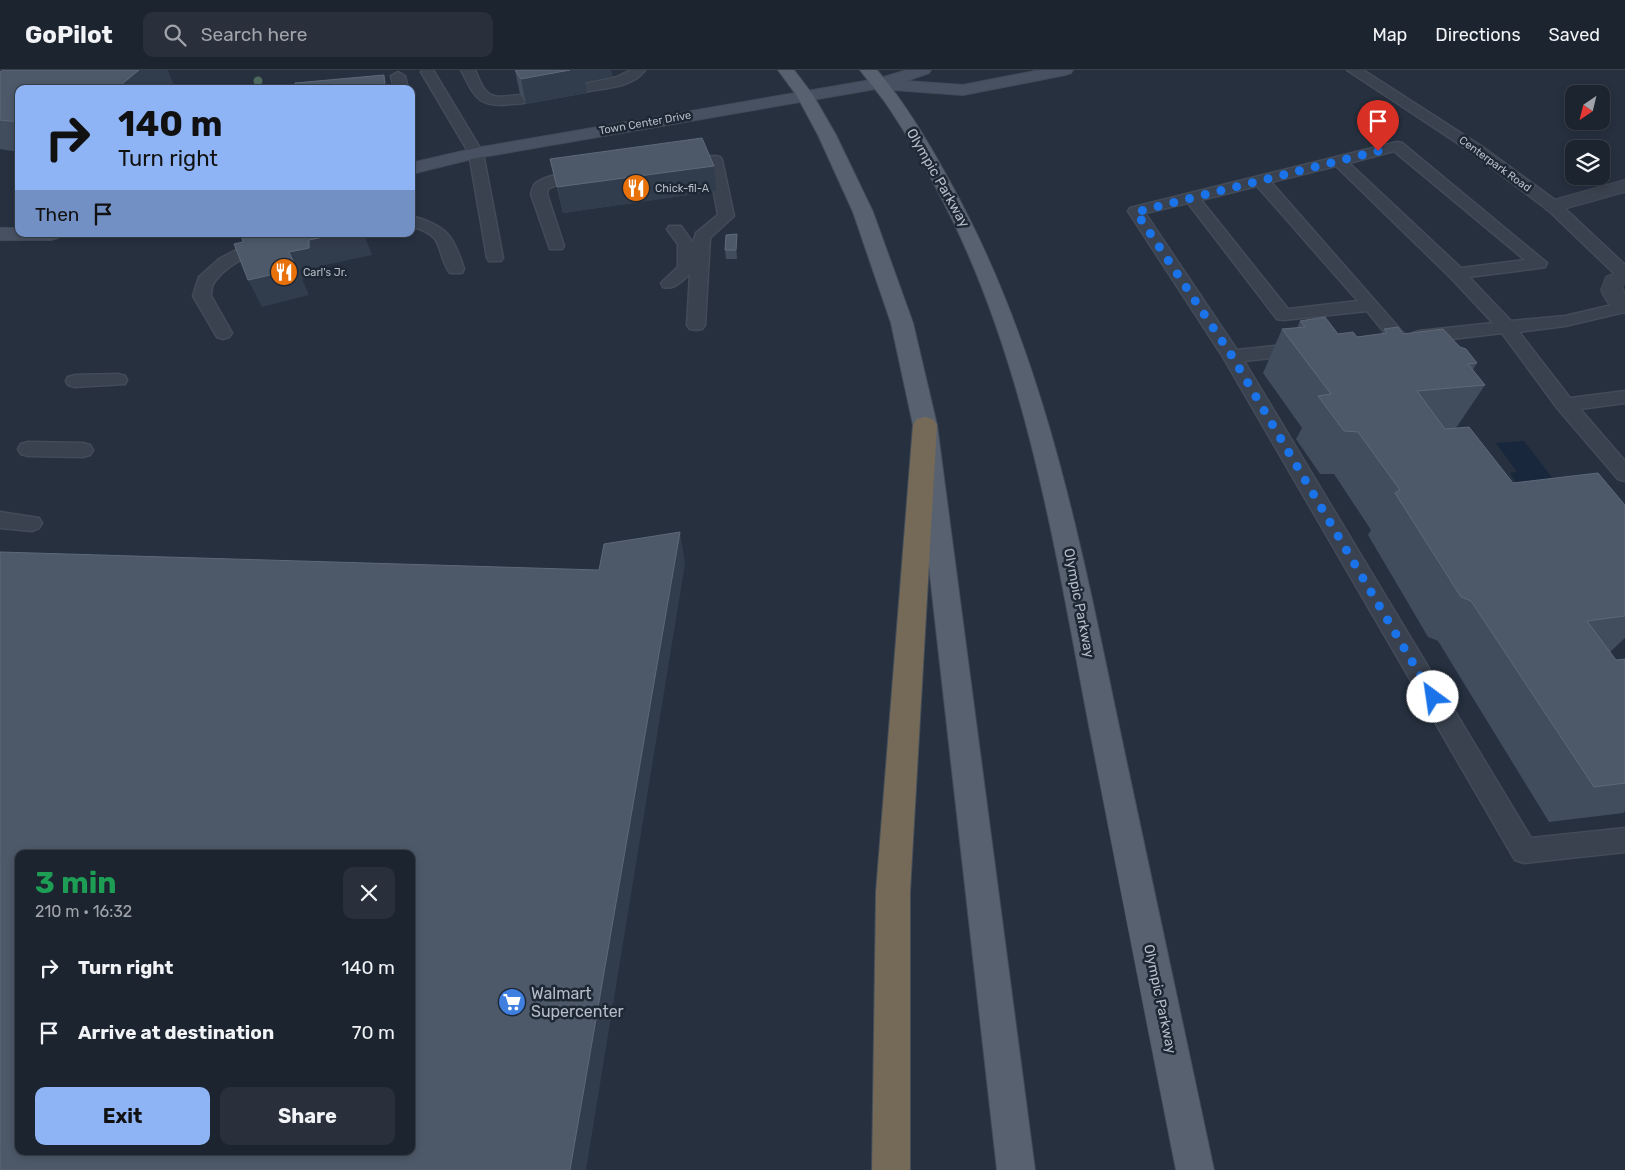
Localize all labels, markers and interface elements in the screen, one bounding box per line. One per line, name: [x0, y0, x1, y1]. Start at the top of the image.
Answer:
search box: [143, 12, 493, 57]
text: GoPilot: [25, 21, 113, 49]
icon: search: [161, 21, 189, 49]
text: Search here: [201, 23, 307, 46]
text: Map: [1372, 24, 1407, 46]
text: Directions: [1435, 24, 1521, 46]
text: Saved: [1549, 24, 1600, 46]
north arrow: [1565, 85, 1610, 130]
map controls: [1565, 85, 1610, 185]
pin: [1357, 100, 1399, 151]
text: 140 m: [118, 103, 223, 145]
icon: right: [35, 105, 100, 170]
icon: arrive: [1364, 107, 1392, 135]
street label: Town Center Drive: [598, 108, 692, 138]
street label: Olympic Parkway: [903, 126, 973, 231]
street label: Centerpark Road: [1456, 134, 1534, 194]
button: layers: [1565, 140, 1610, 185]
text: Turn right: [118, 145, 218, 172]
restaurant icon: Chick-fil-A: [621, 173, 651, 203]
place label: Chick-fil-A: [655, 182, 710, 195]
icon: arrive: [89, 200, 117, 228]
text: Then: [35, 203, 79, 226]
restaurant icon: Carl's Jr.: [269, 257, 299, 287]
place label: Carl's Jr.: [303, 266, 347, 279]
street label: Olympic Parkway: [1060, 547, 1098, 660]
position arrow: [1406, 670, 1458, 722]
text: 3 min: [35, 865, 117, 901]
button: close: [343, 867, 395, 919]
text: 210 m · 16:32: [35, 902, 132, 921]
street label: Olympic Parkway: [1140, 943, 1180, 1056]
icon: right: [35, 954, 63, 982]
text: Turn right: [78, 956, 173, 979]
text: 140 m: [341, 956, 395, 979]
place label: Walmart Supercenter: [531, 984, 624, 1021]
supermarket icon: Walmart Supercenter: [497, 987, 527, 1017]
icon: arrive: [35, 1019, 63, 1047]
text: Arrive at destination: [78, 1021, 274, 1044]
text: 70 m: [352, 1021, 395, 1044]
button: Exit: [35, 1087, 210, 1145]
button: Share: [220, 1087, 395, 1145]

